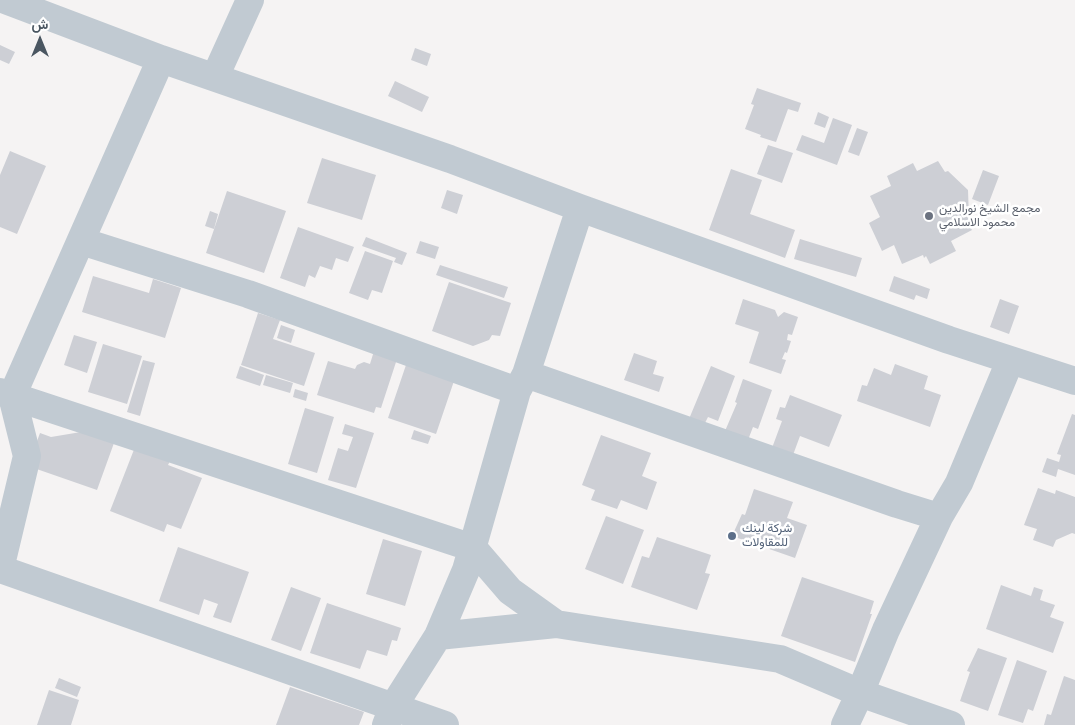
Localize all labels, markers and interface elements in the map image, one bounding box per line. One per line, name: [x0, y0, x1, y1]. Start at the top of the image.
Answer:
north arrow: [15, 15, 65, 65]
text: ش: [32, 16, 48, 33]
place label: مجمع الشيخ نورالدين محمود الاسلامي: [939, 202, 1040, 230]
marker: مجمع الشيخ نورالدين محمود الاسلامي: [923, 210, 935, 222]
place label: شركة لينك للمقاولات: [742, 522, 792, 550]
marker: شركة لينك للمقاولات: [726, 530, 738, 542]

